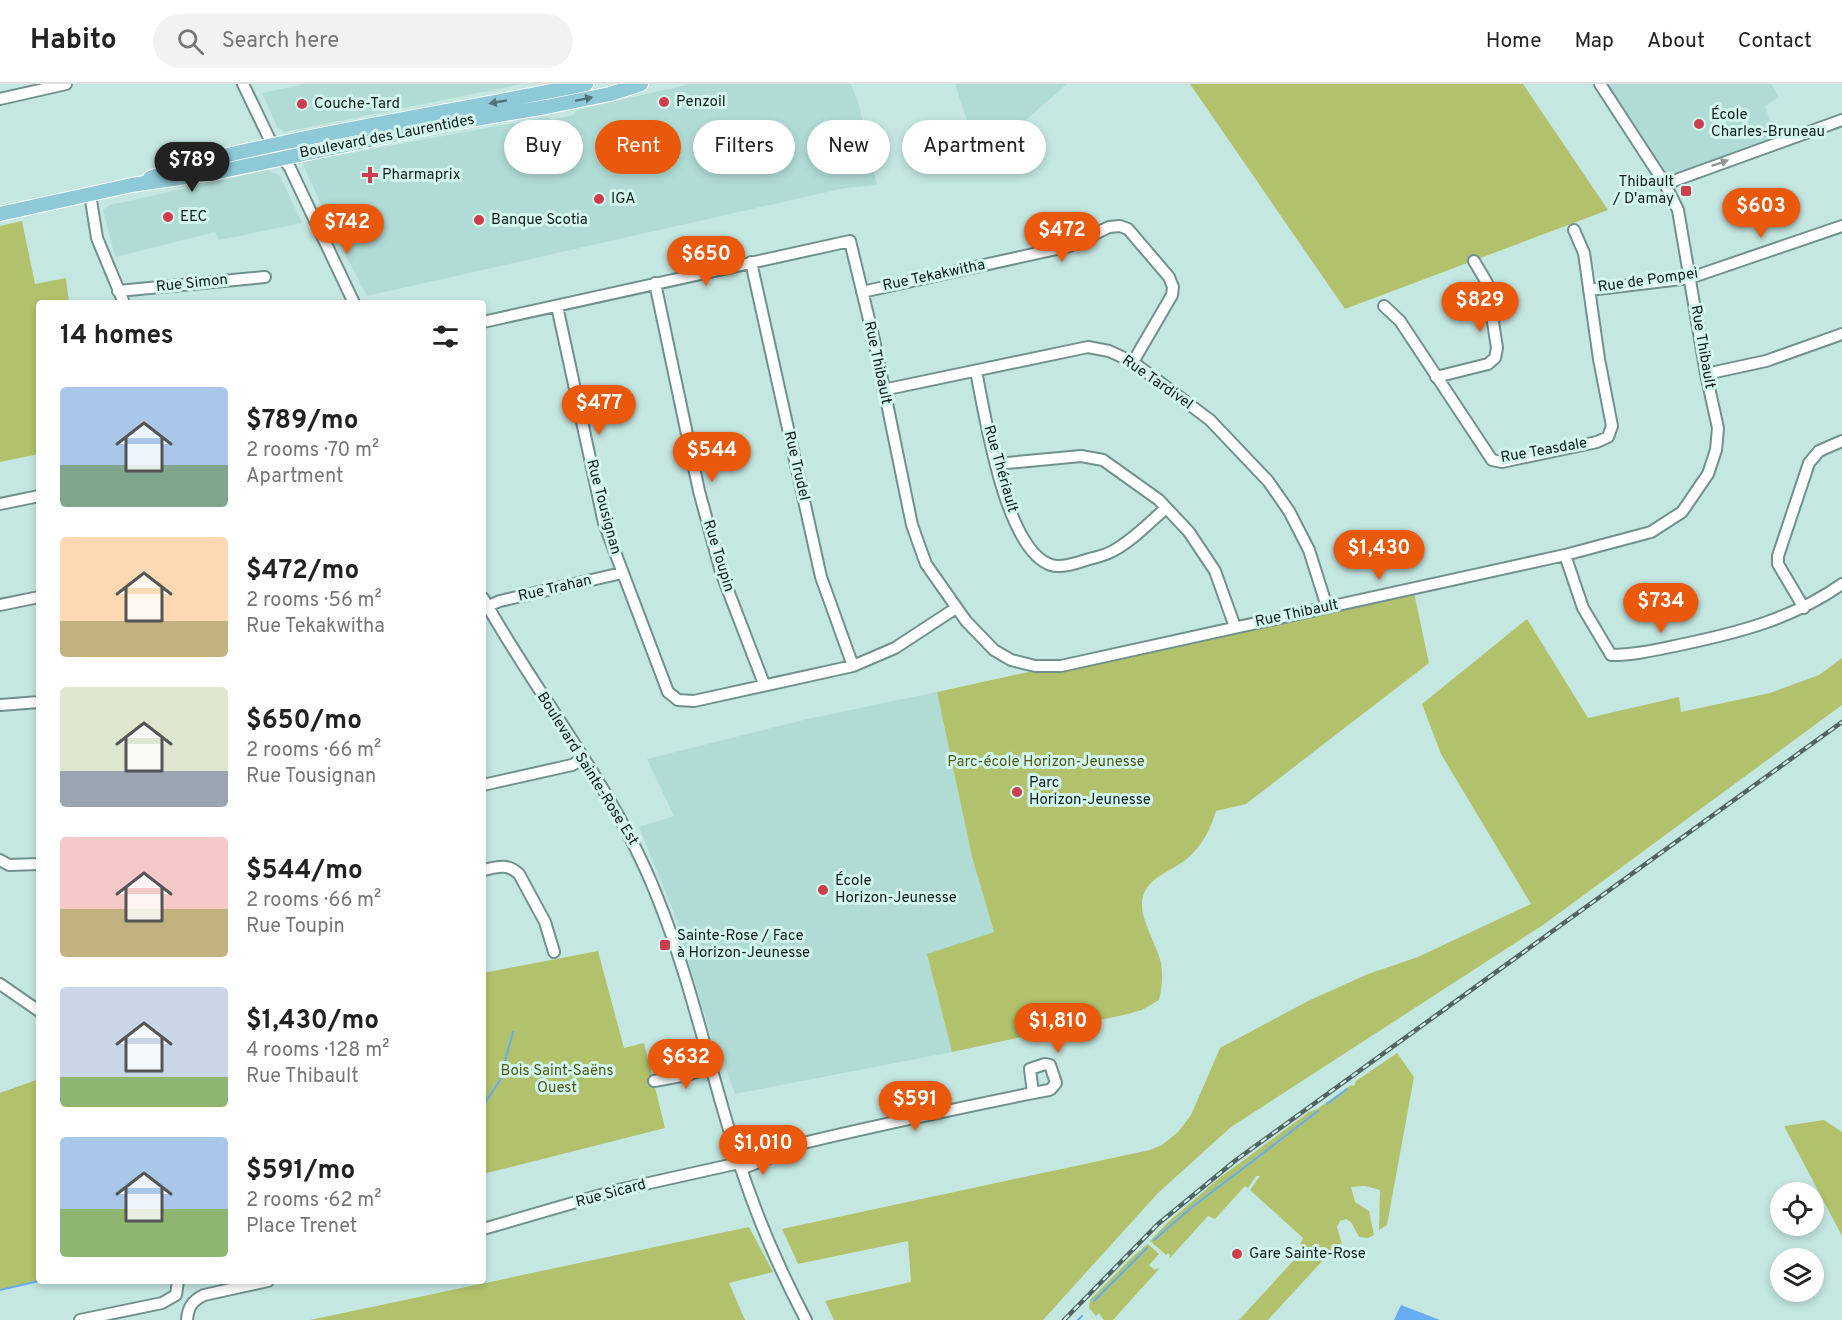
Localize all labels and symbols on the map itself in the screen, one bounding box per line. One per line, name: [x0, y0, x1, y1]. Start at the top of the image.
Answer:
place label: Penzoil: [676, 93, 726, 112]
one-way arrow: [575, 94, 594, 104]
place label: Couche-Tard: [314, 95, 400, 114]
marker: Penzoil: [657, 95, 671, 109]
marker: Couche-Tard: [295, 97, 309, 111]
one-way arrow: [488, 98, 507, 107]
place label: École Charles-Bruneau: [1711, 105, 1825, 142]
street label: Boulevard des Laurentides: [298, 111, 476, 163]
marker: École Charles-Bruneau: [1692, 117, 1706, 131]
pin: $789: [156, 142, 228, 193]
one-way arrow: [1711, 158, 1729, 168]
place label: Pharmaprix: [382, 166, 461, 185]
marker: Pharmaprix: [363, 168, 377, 182]
place label: Thibault / D'amay: [1612, 173, 1674, 209]
marker: Thibault / D'amay: [1679, 184, 1693, 198]
pin: $603: [1725, 188, 1797, 239]
place label: IGA: [611, 190, 635, 209]
marker: IGA: [592, 192, 606, 206]
pin: $742: [311, 204, 383, 255]
place label: EEC: [180, 208, 207, 227]
marker: EEC: [161, 210, 175, 224]
place label: Banque Scotia: [491, 211, 588, 230]
pin: $472: [1026, 212, 1098, 263]
marker: Banque Scotia: [472, 213, 486, 227]
pin: $650: [670, 236, 742, 287]
street label: Rue Tekakwitha: [881, 256, 987, 296]
street label: Rue de Pompei: [1597, 265, 1699, 297]
street label: Rue Simon: [155, 271, 229, 297]
pin: $829: [1444, 282, 1516, 333]
street label: Rue Thibault: [1685, 304, 1719, 390]
street label: Rue Thibault: [859, 320, 895, 406]
street label: Rue Tardivel: [1118, 352, 1196, 414]
pin: $477: [563, 385, 635, 436]
street label: Rue Thériault: [978, 423, 1022, 515]
street label: Rue Trudel: [779, 429, 813, 503]
pin: $544: [676, 432, 748, 483]
street label: Rue Teasdale: [1499, 434, 1589, 468]
street label: Rue Tousignan: [581, 457, 625, 557]
street label: Rue Toupin: [698, 518, 738, 594]
pin: $1,430: [1330, 530, 1428, 581]
street label: Rue Trahan: [516, 571, 594, 607]
pin: $734: [1625, 583, 1697, 634]
street label: Rue Thibault: [1254, 596, 1340, 632]
street label: Boulevard Sainte-Rose Est: [532, 689, 642, 849]
park label: Parc-école Horizon-Jeunesse: [947, 753, 1145, 772]
place label: Parc Horizon-Jeunesse: [1029, 774, 1151, 810]
marker: Parc Horizon-Jeunesse: [1010, 785, 1024, 799]
place label: École Horizon-Jeunesse: [835, 871, 957, 908]
marker: École Horizon-Jeunesse: [816, 883, 830, 897]
place label: Sainte-Rose / Face à Horizon-Jeunesse: [677, 927, 810, 963]
marker: Sainte-Rose / Face à Horizon-Jeunesse: [658, 938, 672, 952]
pin: $1,810: [1009, 1003, 1107, 1054]
pin: $632: [650, 1039, 722, 1090]
park label: Bois Saint-Saëns Ouest: [500, 1062, 614, 1098]
pin: $591: [879, 1081, 951, 1132]
pin: $1,010: [714, 1125, 812, 1176]
street label: Rue Sicard: [574, 1176, 648, 1212]
place label: Gare Sainte-Rose: [1249, 1245, 1366, 1264]
marker: Gare Sainte-Rose: [1230, 1247, 1244, 1261]

